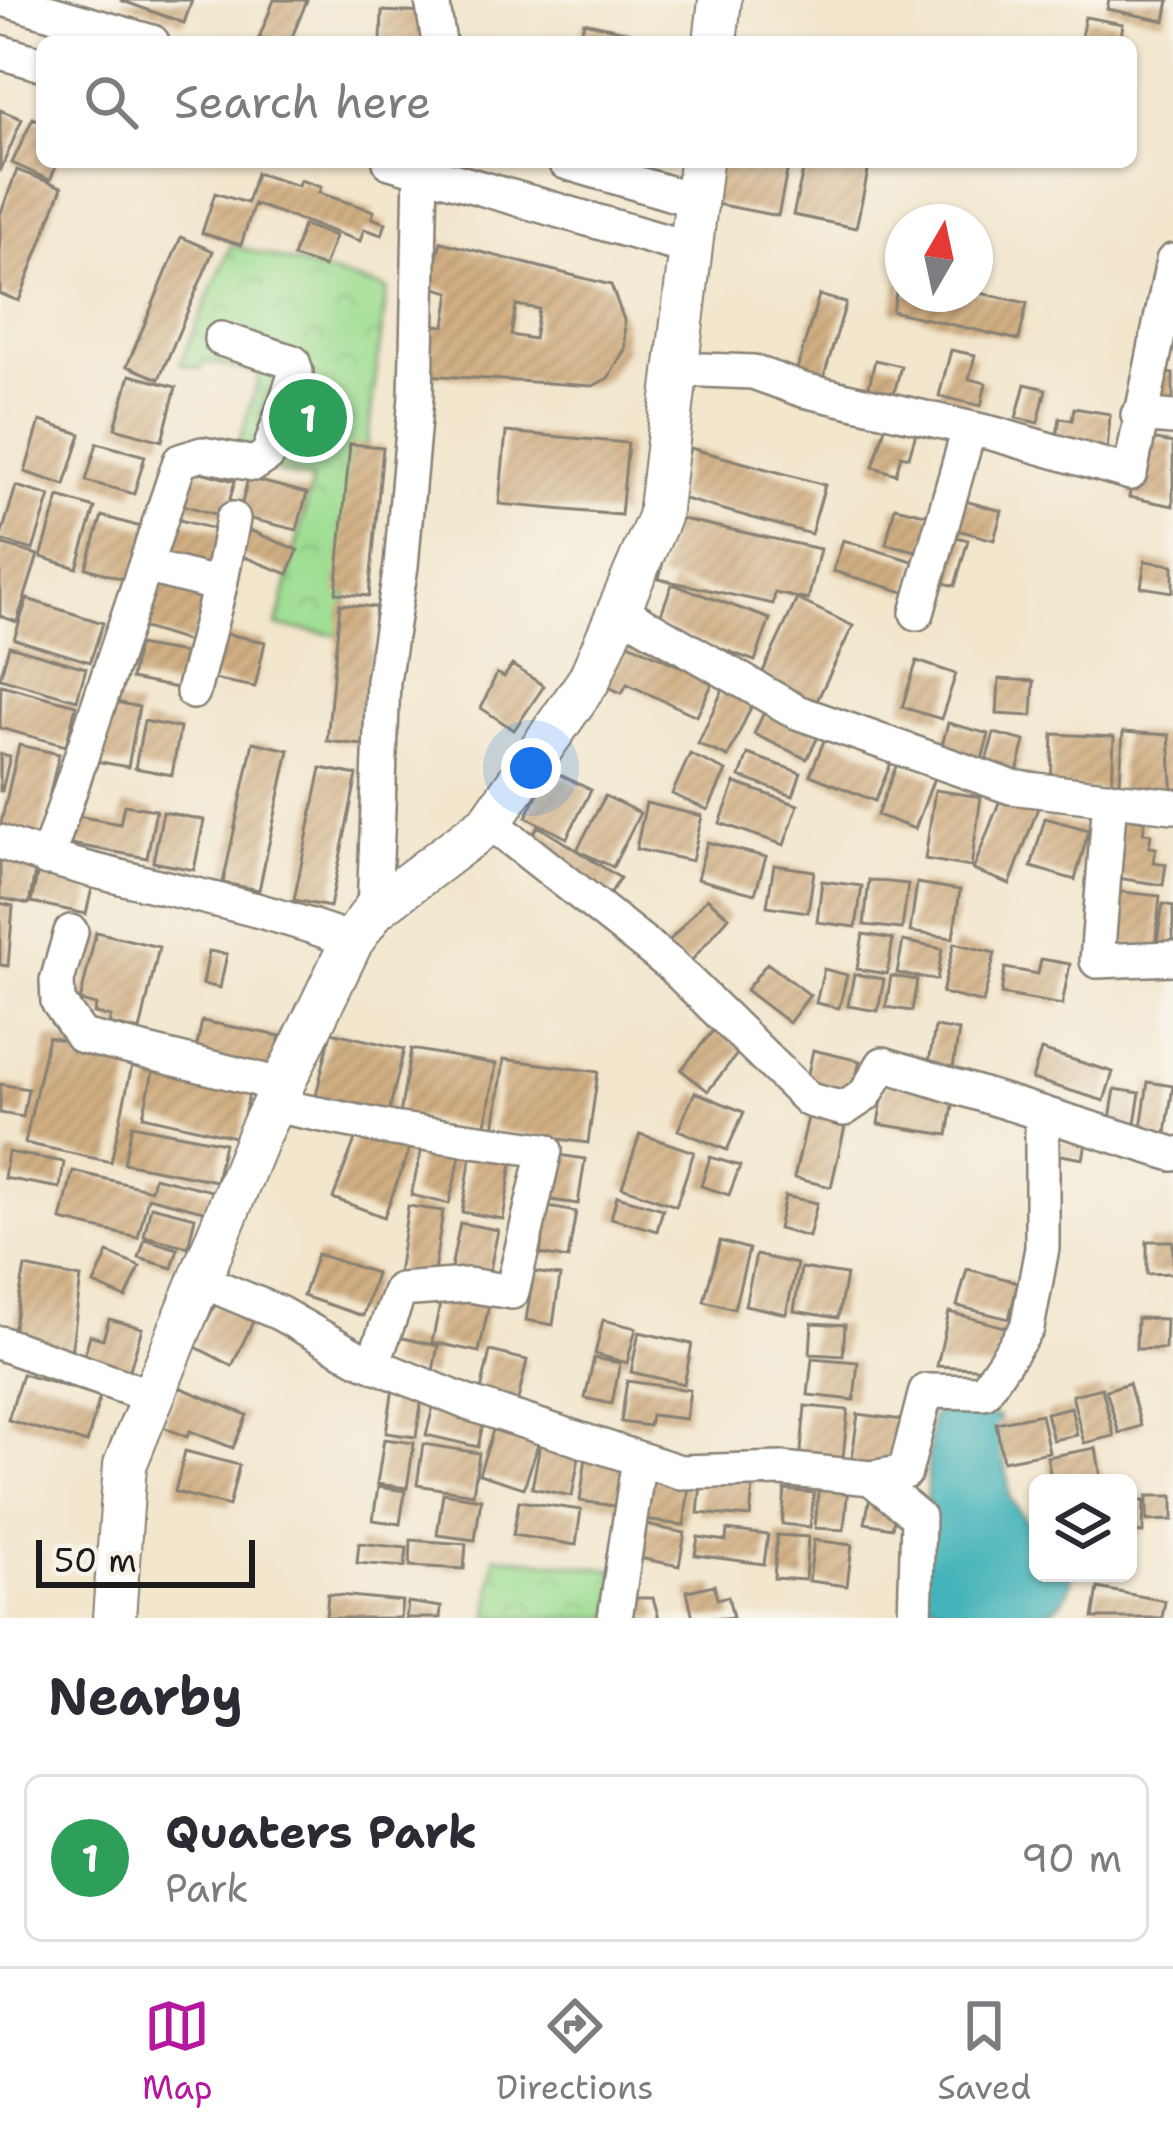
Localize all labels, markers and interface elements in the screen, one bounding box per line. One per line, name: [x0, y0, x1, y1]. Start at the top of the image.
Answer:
search box: [36, 36, 1137, 168]
icon: search: [78, 69, 144, 135]
text: Search here: [174, 72, 431, 132]
north arrow: [885, 204, 993, 312]
pin: 1: [269, 373, 347, 463]
your location: [501, 738, 561, 798]
map controls: [1029, 1474, 1137, 1582]
button: layers: [1029, 1474, 1137, 1582]
scale bar: [36, 1534, 255, 1587]
text: 50 m: [54, 1538, 137, 1583]
text: Nearby: [48, 1662, 243, 1730]
text: Quaters Park: [165, 1802, 477, 1862]
text: 1: [81, 1832, 99, 1884]
text: 90 m: [1021, 1832, 1122, 1884]
text: Park: [165, 1862, 249, 1914]
tab: Map: [142, 1993, 213, 2110]
tab: Directions: [496, 1993, 654, 2110]
tab: Saved: [937, 1993, 1031, 2110]

